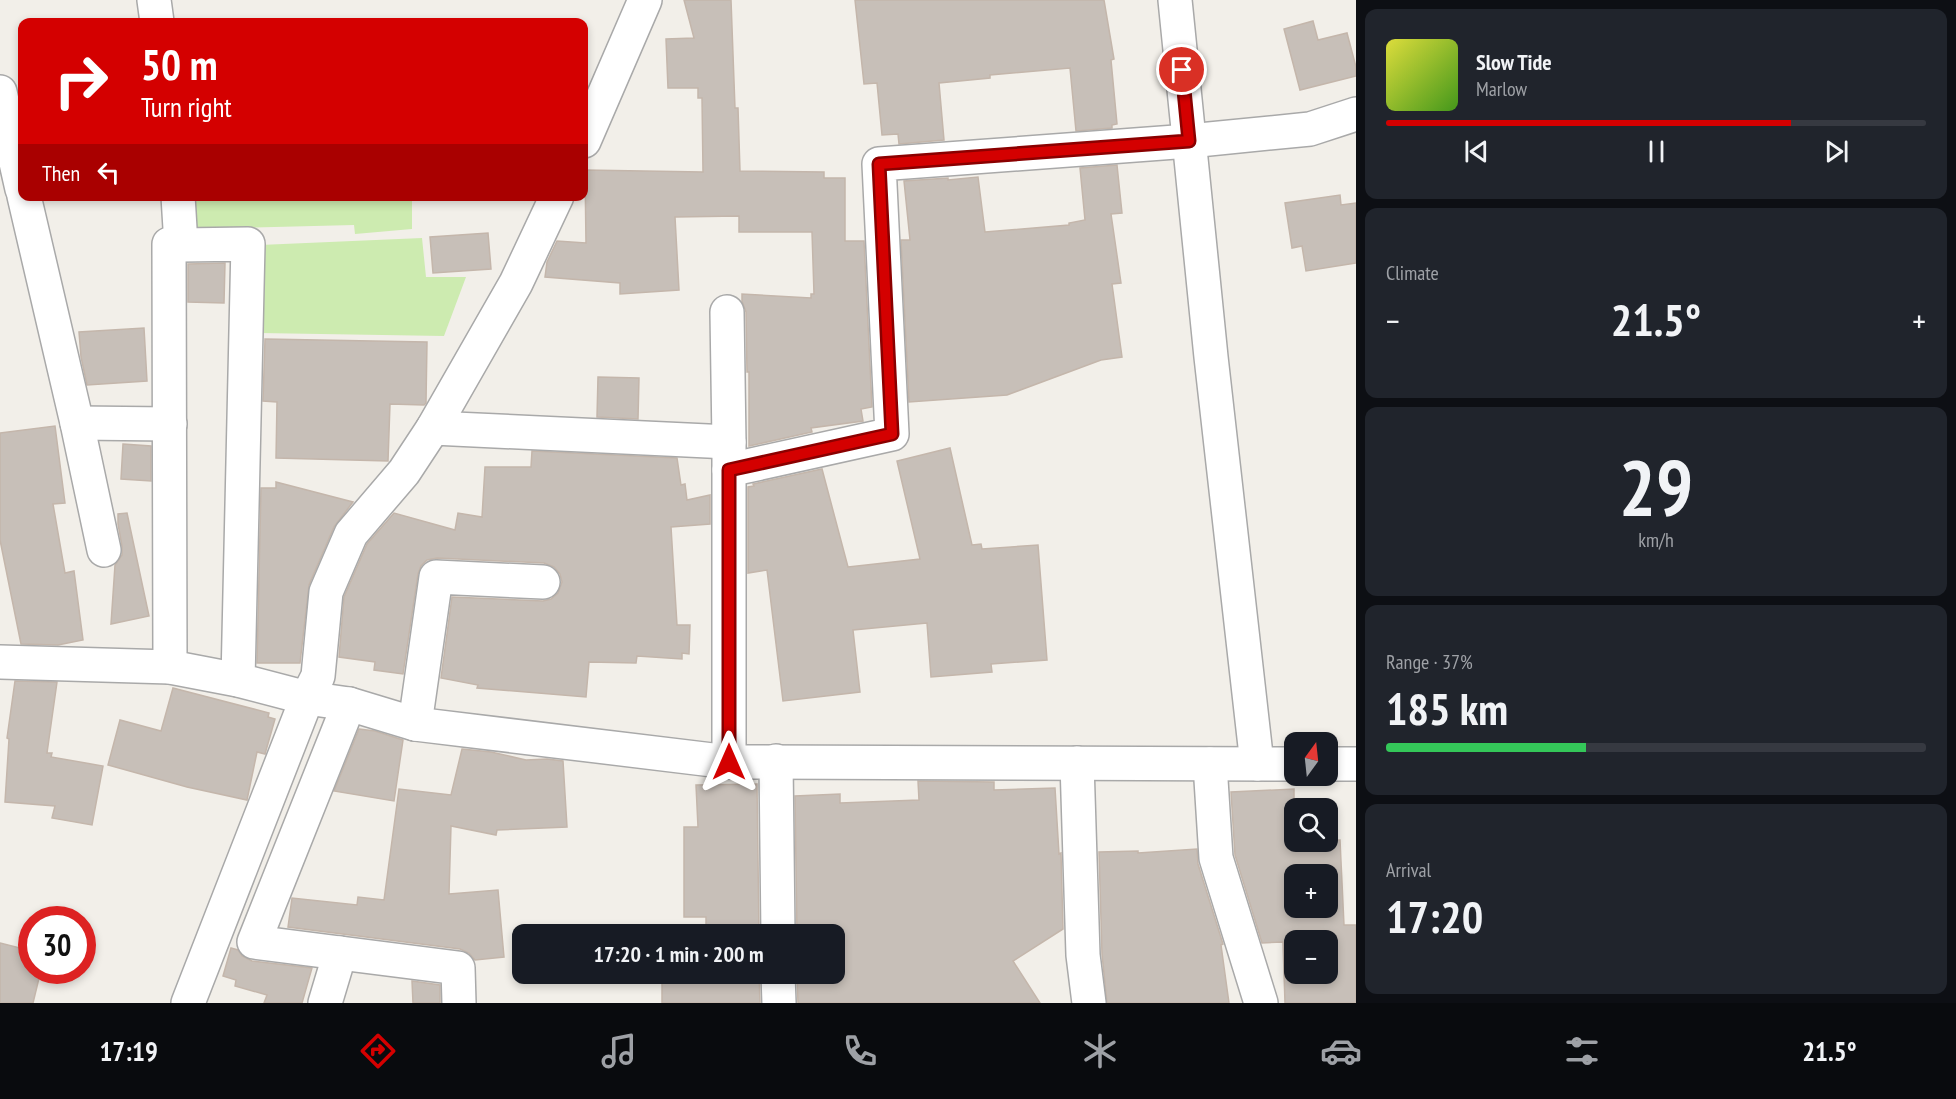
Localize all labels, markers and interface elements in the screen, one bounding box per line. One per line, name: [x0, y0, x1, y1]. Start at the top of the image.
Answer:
text: 50 m: [141, 37, 218, 92]
icon: right: [42, 42, 120, 120]
pin: [1156, 44, 1207, 95]
text: Slow Tide: [1476, 48, 1552, 76]
icon: arrive: [1165, 53, 1198, 86]
text: Marlow: [1476, 76, 1527, 102]
text: Turn right: [141, 90, 232, 124]
icon: previous: [1460, 135, 1493, 168]
icon: pause: [1640, 135, 1673, 168]
icon: next: [1820, 135, 1853, 168]
icon: left: [92, 156, 125, 189]
text: Then: [42, 159, 80, 187]
text: Climate: [1386, 260, 1439, 286]
text: 21.5°: [1611, 290, 1701, 348]
text: −: [1386, 299, 1400, 342]
text: +: [1912, 299, 1926, 342]
text: 29: [1619, 437, 1693, 538]
text: km/h: [1638, 527, 1674, 553]
text: Range · 37%: [1386, 649, 1473, 675]
text: 185 km: [1386, 679, 1508, 737]
position arrow: [697, 730, 761, 794]
north arrow: [1284, 732, 1338, 786]
map controls: [1284, 732, 1338, 984]
button: search: [1284, 798, 1338, 852]
text: Arrival: [1386, 857, 1431, 883]
button: +: [1284, 864, 1338, 918]
text: 17:20: [1386, 887, 1483, 945]
speed limit sign: 30: [18, 906, 96, 984]
button: −: [1284, 930, 1338, 984]
text: 17:20 · 1 min · 200 m: [593, 940, 764, 968]
icon: directions: [357, 1030, 399, 1072]
icon: music: [598, 1030, 640, 1072]
icon: phone: [839, 1030, 881, 1072]
icon: climate: [1079, 1030, 1121, 1072]
icon: car: [1320, 1030, 1362, 1072]
icon: filters: [1561, 1030, 1603, 1072]
text: 17:19: [99, 1034, 158, 1068]
text: 21.5°: [1802, 1034, 1856, 1068]

